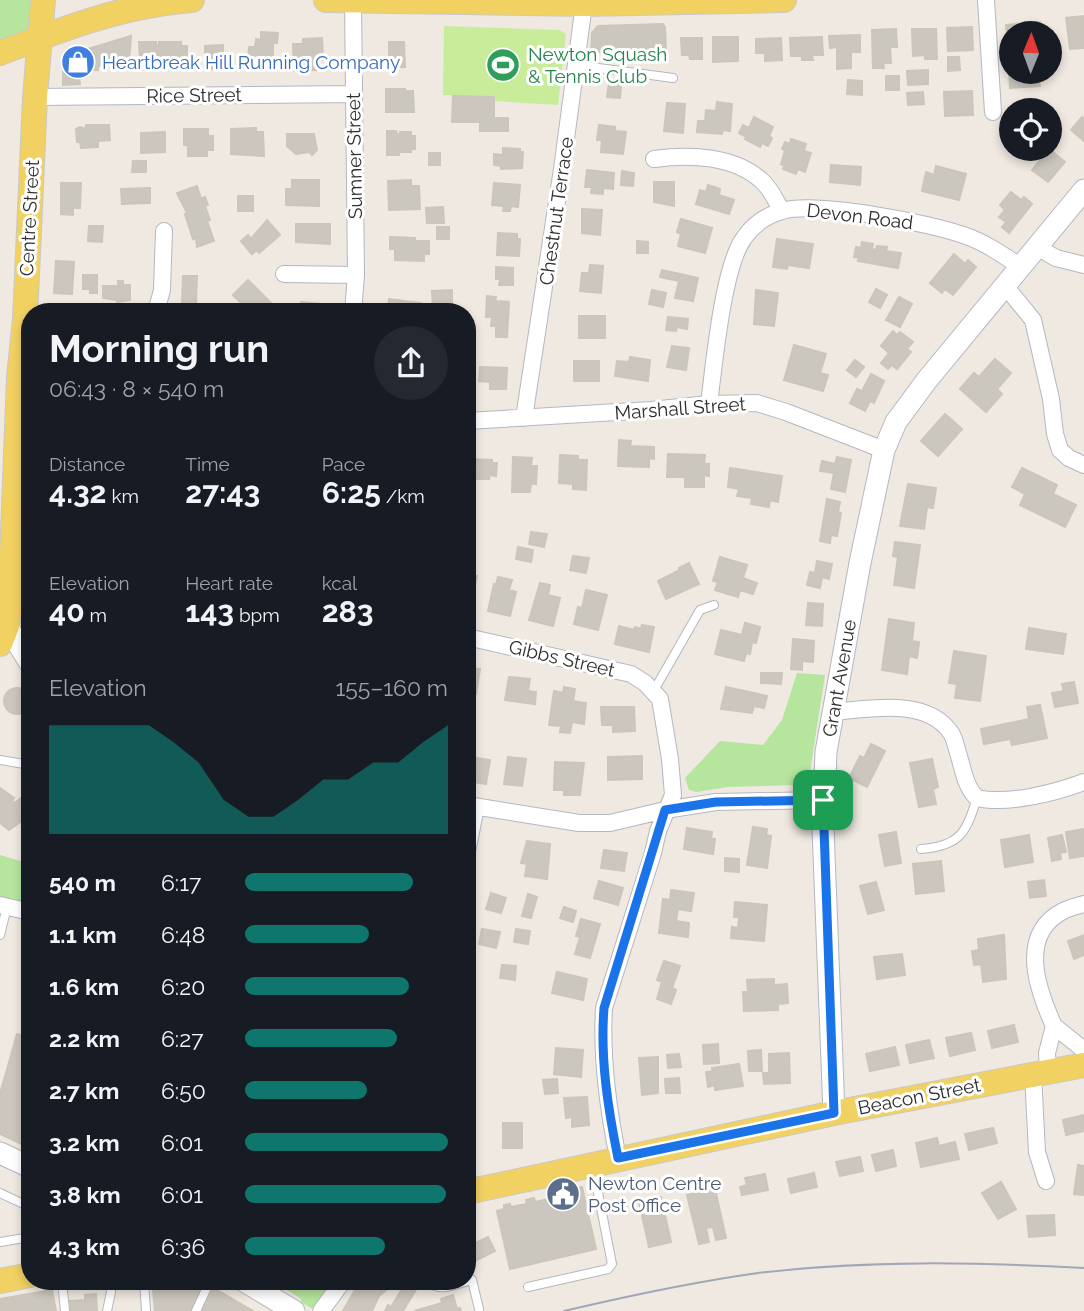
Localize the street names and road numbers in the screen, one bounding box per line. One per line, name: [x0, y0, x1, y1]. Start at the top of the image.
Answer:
street label: Rice Street: [146, 83, 243, 107]
street label: Sumner Street: [342, 92, 366, 219]
street label: Chestnut Terrace: [535, 135, 577, 287]
street label: Centre Street: [15, 159, 43, 277]
street label: Devon Road: [806, 199, 914, 233]
street label: Marshall Street: [614, 392, 747, 424]
street label: Grant Avenue: [818, 618, 860, 738]
street label: Gibbs Street: [507, 635, 618, 681]
street label: Beacon Street: [856, 1073, 983, 1119]

